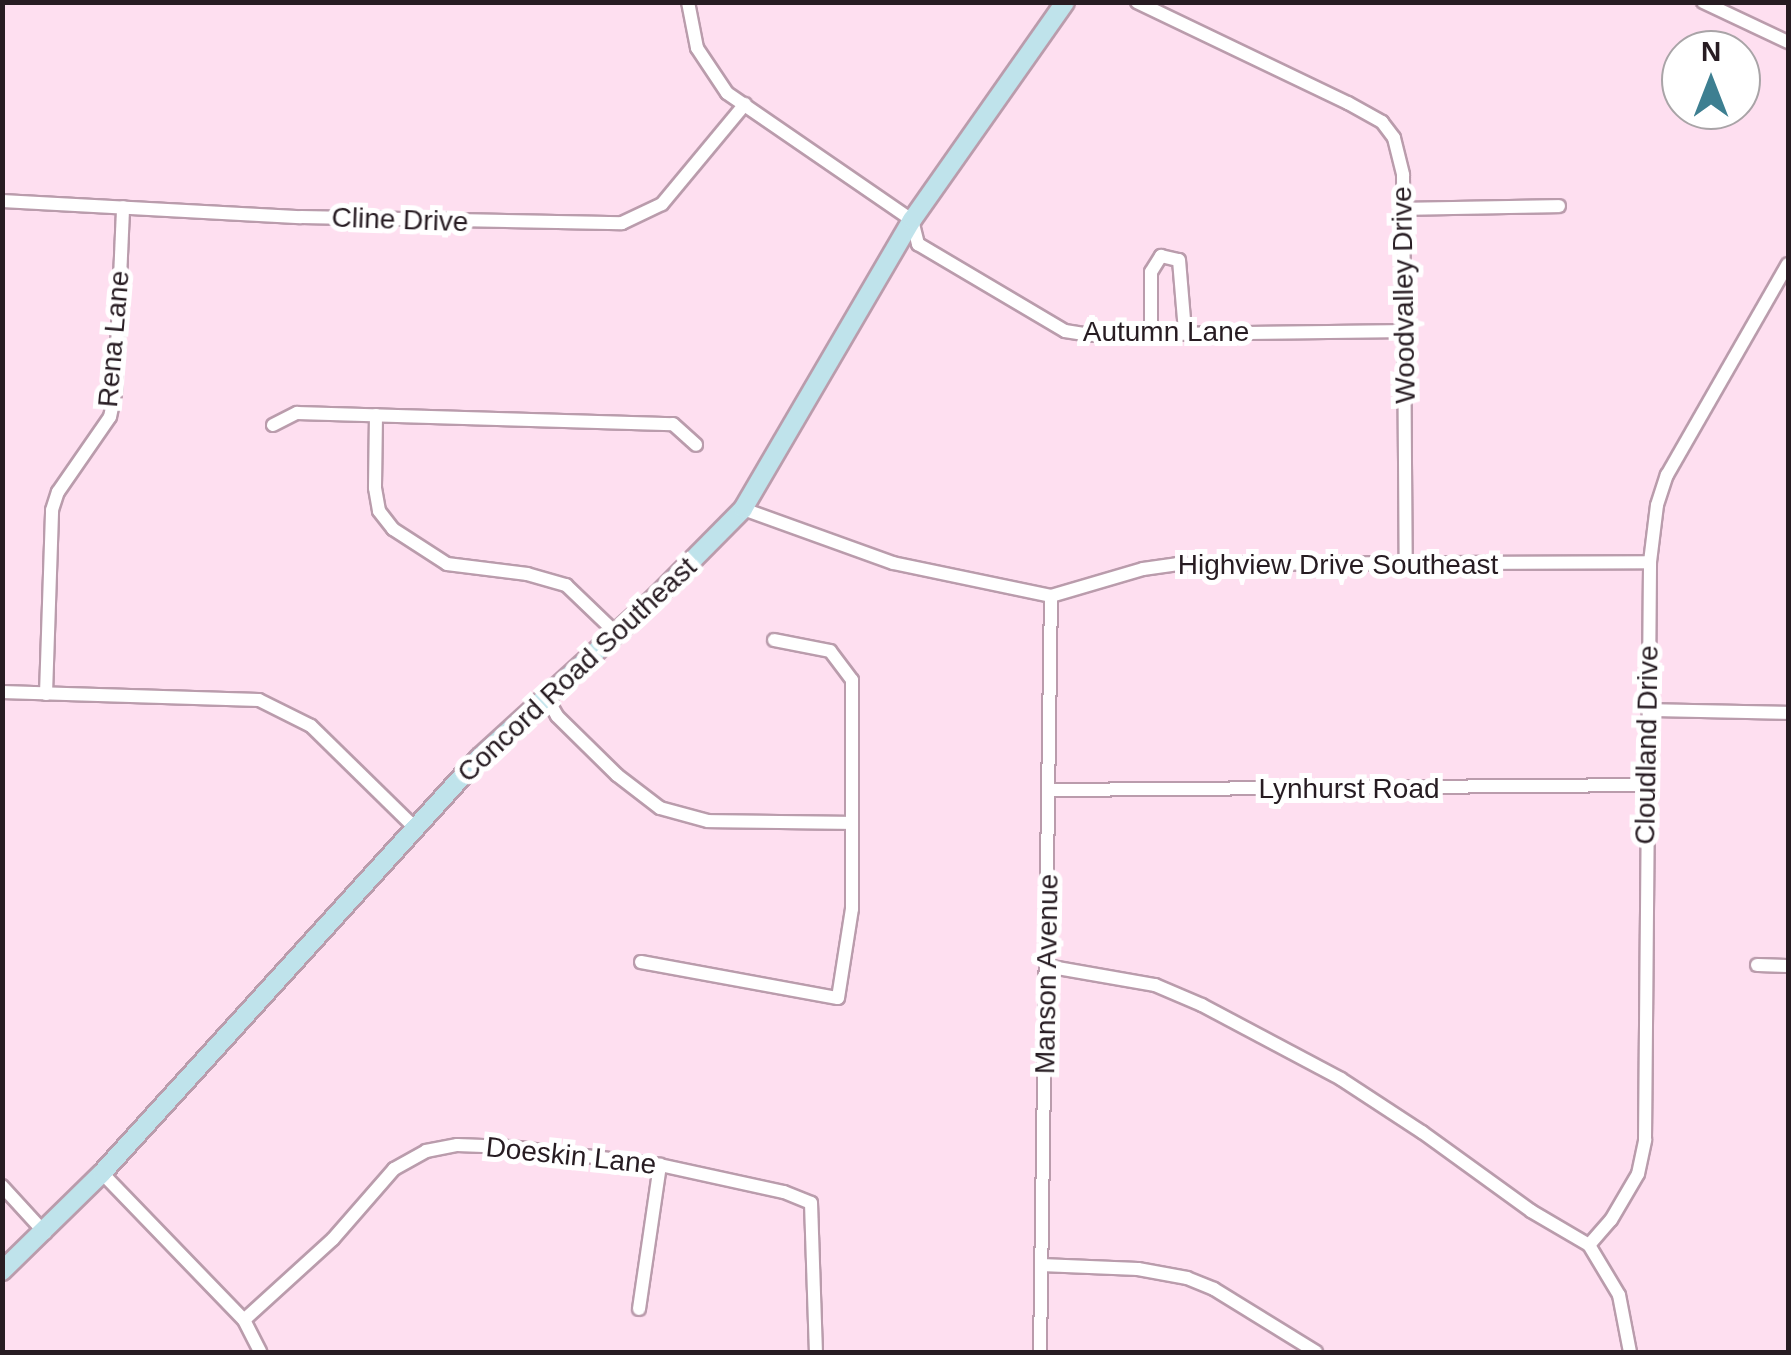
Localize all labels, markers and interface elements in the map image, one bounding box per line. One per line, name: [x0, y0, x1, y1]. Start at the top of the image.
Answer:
north arrow: [1661, 30, 1761, 130]
text: N: [1701, 36, 1721, 67]
street label: Woodvalley Drive: [1385, 186, 1423, 404]
street label: Cline Drive: [331, 201, 469, 239]
street label: Rena Lane: [91, 269, 137, 409]
street label: Autumn Lane: [1083, 315, 1249, 349]
street label: Highview Drive Southeast: [1178, 548, 1498, 582]
street label: Concord Road Southeast: [451, 550, 703, 790]
street label: Cloudland Drive: [1628, 645, 1666, 845]
street label: Lynhurst Road: [1258, 772, 1440, 806]
street label: Manson Avenue: [1028, 873, 1066, 1075]
street label: Doeskin Lane: [484, 1130, 658, 1182]

